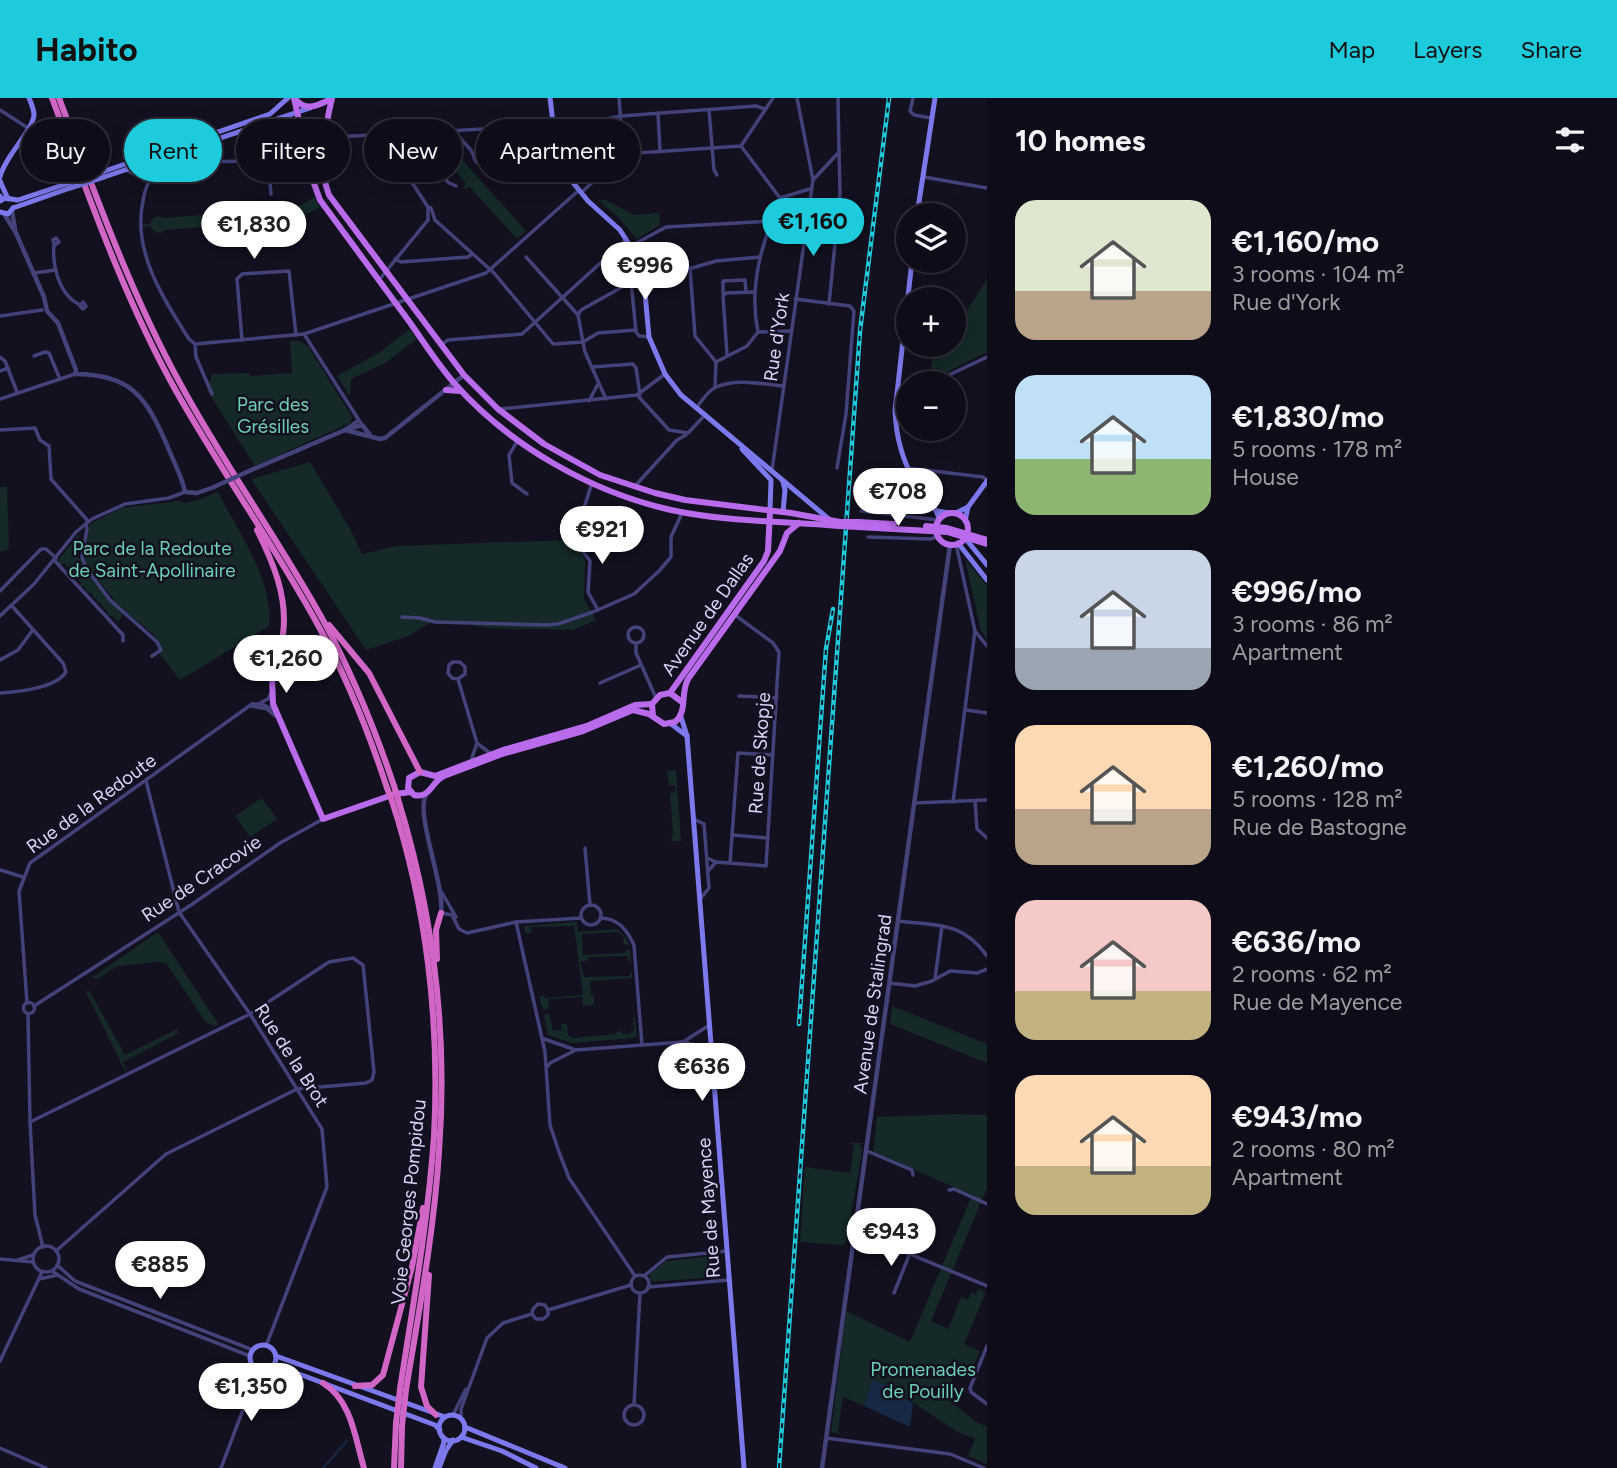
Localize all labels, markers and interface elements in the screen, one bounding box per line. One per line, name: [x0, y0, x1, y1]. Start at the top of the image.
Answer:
text: Habito: [35, 30, 138, 69]
text: Map: [1328, 35, 1375, 64]
text: Layers: [1413, 35, 1482, 64]
text: Share: [1520, 35, 1582, 64]
chip: Buy: [21, 119, 110, 182]
chip: Rent: [124, 119, 222, 182]
chip: Filters: [236, 119, 350, 182]
chip: New: [364, 119, 462, 182]
chip: Apartment: [476, 119, 640, 182]
icon: filters: [1551, 121, 1589, 159]
text: 10 homes: [1015, 122, 1146, 159]
pin: €1,160: [756, 198, 870, 258]
pin: €1,830: [197, 202, 311, 261]
map controls: [896, 203, 966, 441]
button: layers: [896, 203, 966, 273]
text: €1,160: [778, 207, 848, 235]
text: €1,830: [217, 210, 291, 238]
text: €1,160/mo: [1232, 223, 1379, 260]
icon: home: [1071, 228, 1155, 312]
pin: €996: [604, 242, 686, 302]
text: €996: [617, 251, 673, 279]
text: 3 rooms · 104 m²: [1232, 260, 1404, 288]
button: +: [896, 287, 966, 357]
text: Rue d'York: [1232, 288, 1340, 316]
street label: Rue d'York: [759, 290, 794, 383]
button: −: [896, 371, 966, 441]
park label: Parc des Grésilles: [237, 393, 309, 438]
text: €1,830/mo: [1232, 398, 1384, 435]
icon: home: [1071, 403, 1155, 487]
text: 5 rooms · 178 m²: [1232, 435, 1402, 463]
text: House: [1232, 463, 1299, 491]
pin: €708: [857, 468, 939, 528]
text: €708: [869, 477, 927, 505]
pin: €921: [561, 506, 643, 566]
text: €921: [576, 515, 628, 543]
park label: Parc de la Redoute de Saint-Apollinaire: [68, 537, 236, 582]
street label: Avenue de Dallas: [656, 548, 758, 680]
text: €996/mo: [1232, 573, 1362, 610]
icon: home: [1071, 578, 1155, 662]
text: 3 rooms · 86 m²: [1232, 610, 1393, 638]
pin: €1,260: [229, 636, 343, 695]
text: Apartment: [1232, 638, 1343, 666]
text: €1,260: [249, 644, 323, 672]
street label: Rue de Skopje: [744, 691, 775, 815]
text: €1,260/mo: [1232, 748, 1384, 785]
street label: Rue de la Redoute: [22, 749, 161, 858]
icon: home: [1071, 753, 1155, 837]
text: 5 rooms · 128 m²: [1232, 785, 1403, 813]
text: Rue de Bastogne: [1232, 813, 1407, 841]
street label: Rue de Cracovie: [137, 830, 265, 927]
street label: Avenue de Stalingrad: [848, 913, 896, 1095]
text: €636/mo: [1232, 923, 1361, 960]
icon: home: [1071, 928, 1155, 1012]
text: 2 rooms · 62 m²: [1232, 960, 1392, 988]
text: Rue de Mayence: [1232, 988, 1402, 1016]
street label: Rue de la Brot: [250, 999, 334, 1111]
pin: €636: [661, 1044, 743, 1103]
text: €636: [674, 1052, 730, 1080]
street label: Voie Georges Pompidou: [386, 1098, 431, 1306]
text: €943/mo: [1232, 1098, 1362, 1135]
icon: home: [1071, 1103, 1155, 1187]
text: 2 rooms · 80 m²: [1232, 1135, 1395, 1163]
street label: Rue de Mayence: [692, 1137, 725, 1279]
text: Apartment: [1232, 1163, 1343, 1191]
pin: €943: [850, 1208, 932, 1268]
text: €943: [863, 1217, 919, 1245]
pin: €885: [119, 1242, 201, 1301]
text: €885: [131, 1250, 189, 1278]
park label: Promenades de Pouilly: [870, 1358, 976, 1403]
pin: €1,350: [194, 1364, 308, 1423]
text: €1,350: [215, 1372, 287, 1400]

